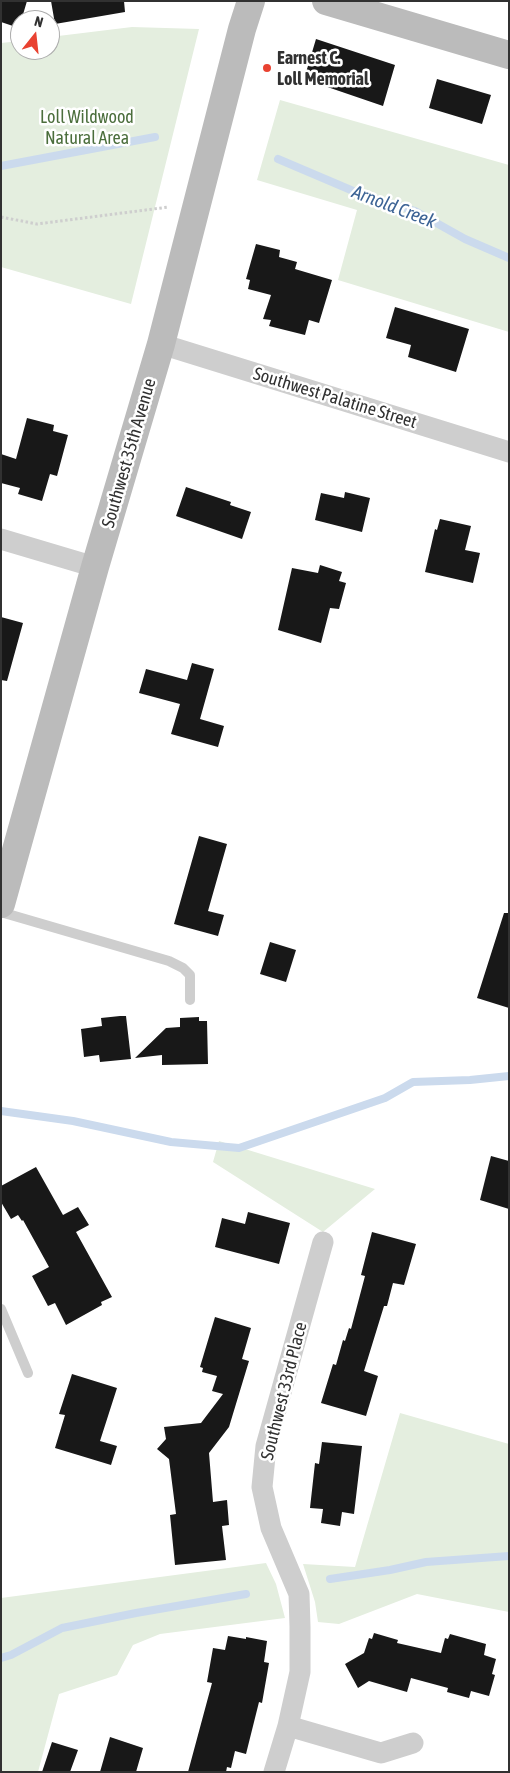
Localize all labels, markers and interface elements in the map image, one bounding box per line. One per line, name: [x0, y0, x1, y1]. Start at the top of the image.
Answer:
north arrow: [10, 10, 60, 60]
text: N: [33, 13, 45, 30]
place label: Earnest C. Loll Memorial: [277, 47, 369, 90]
marker: Earnest C. Loll Memorial: [261, 62, 273, 74]
park label: Loll Wildwood Natural Area: [40, 106, 134, 148]
water label: Arnold Creek: [349, 181, 439, 233]
street label: Southwest Palatine Street: [251, 363, 419, 433]
street label: Southwest 35th Avenue: [97, 376, 161, 530]
street label: Southwest 33rd Place: [256, 1320, 312, 1462]

